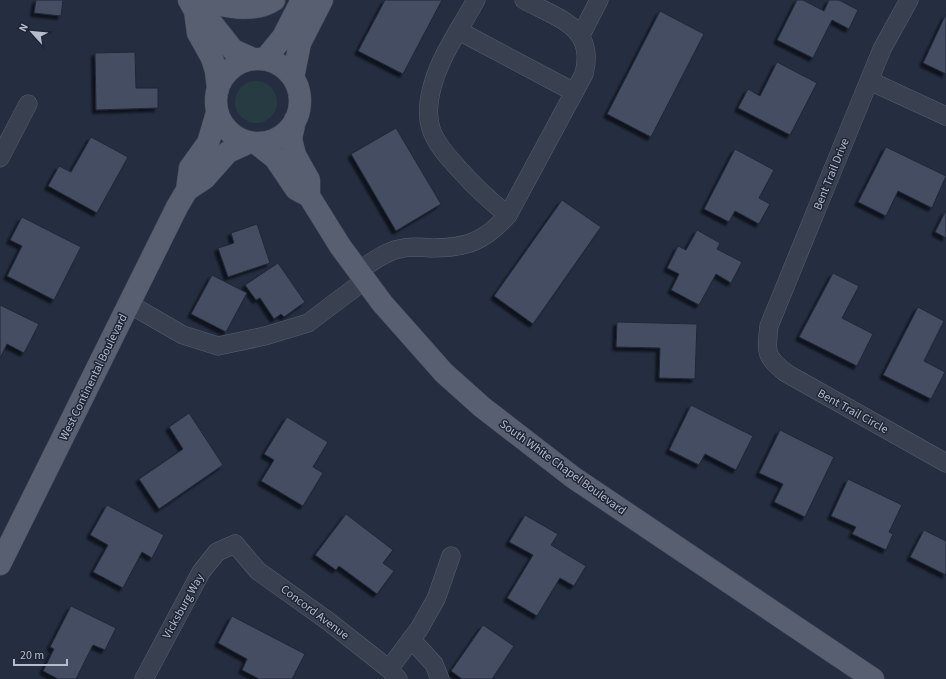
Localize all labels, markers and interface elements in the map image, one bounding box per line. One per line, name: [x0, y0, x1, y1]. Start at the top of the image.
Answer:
north arrow: [12, 12, 52, 52]
text: N: [15, 21, 32, 34]
street label: Bent Trail Drive: [809, 136, 854, 213]
street label: West Continental Boulevard: [55, 311, 132, 444]
street label: Bent Trail Circle: [814, 385, 891, 438]
street label: South White Chapel Boulevard: [496, 416, 629, 519]
street label: Vicksburg Way: [159, 570, 209, 642]
street label: Concord Avenue: [277, 581, 352, 644]
scale bar: [14, 641, 67, 667]
text: 20 m: [20, 647, 44, 664]

